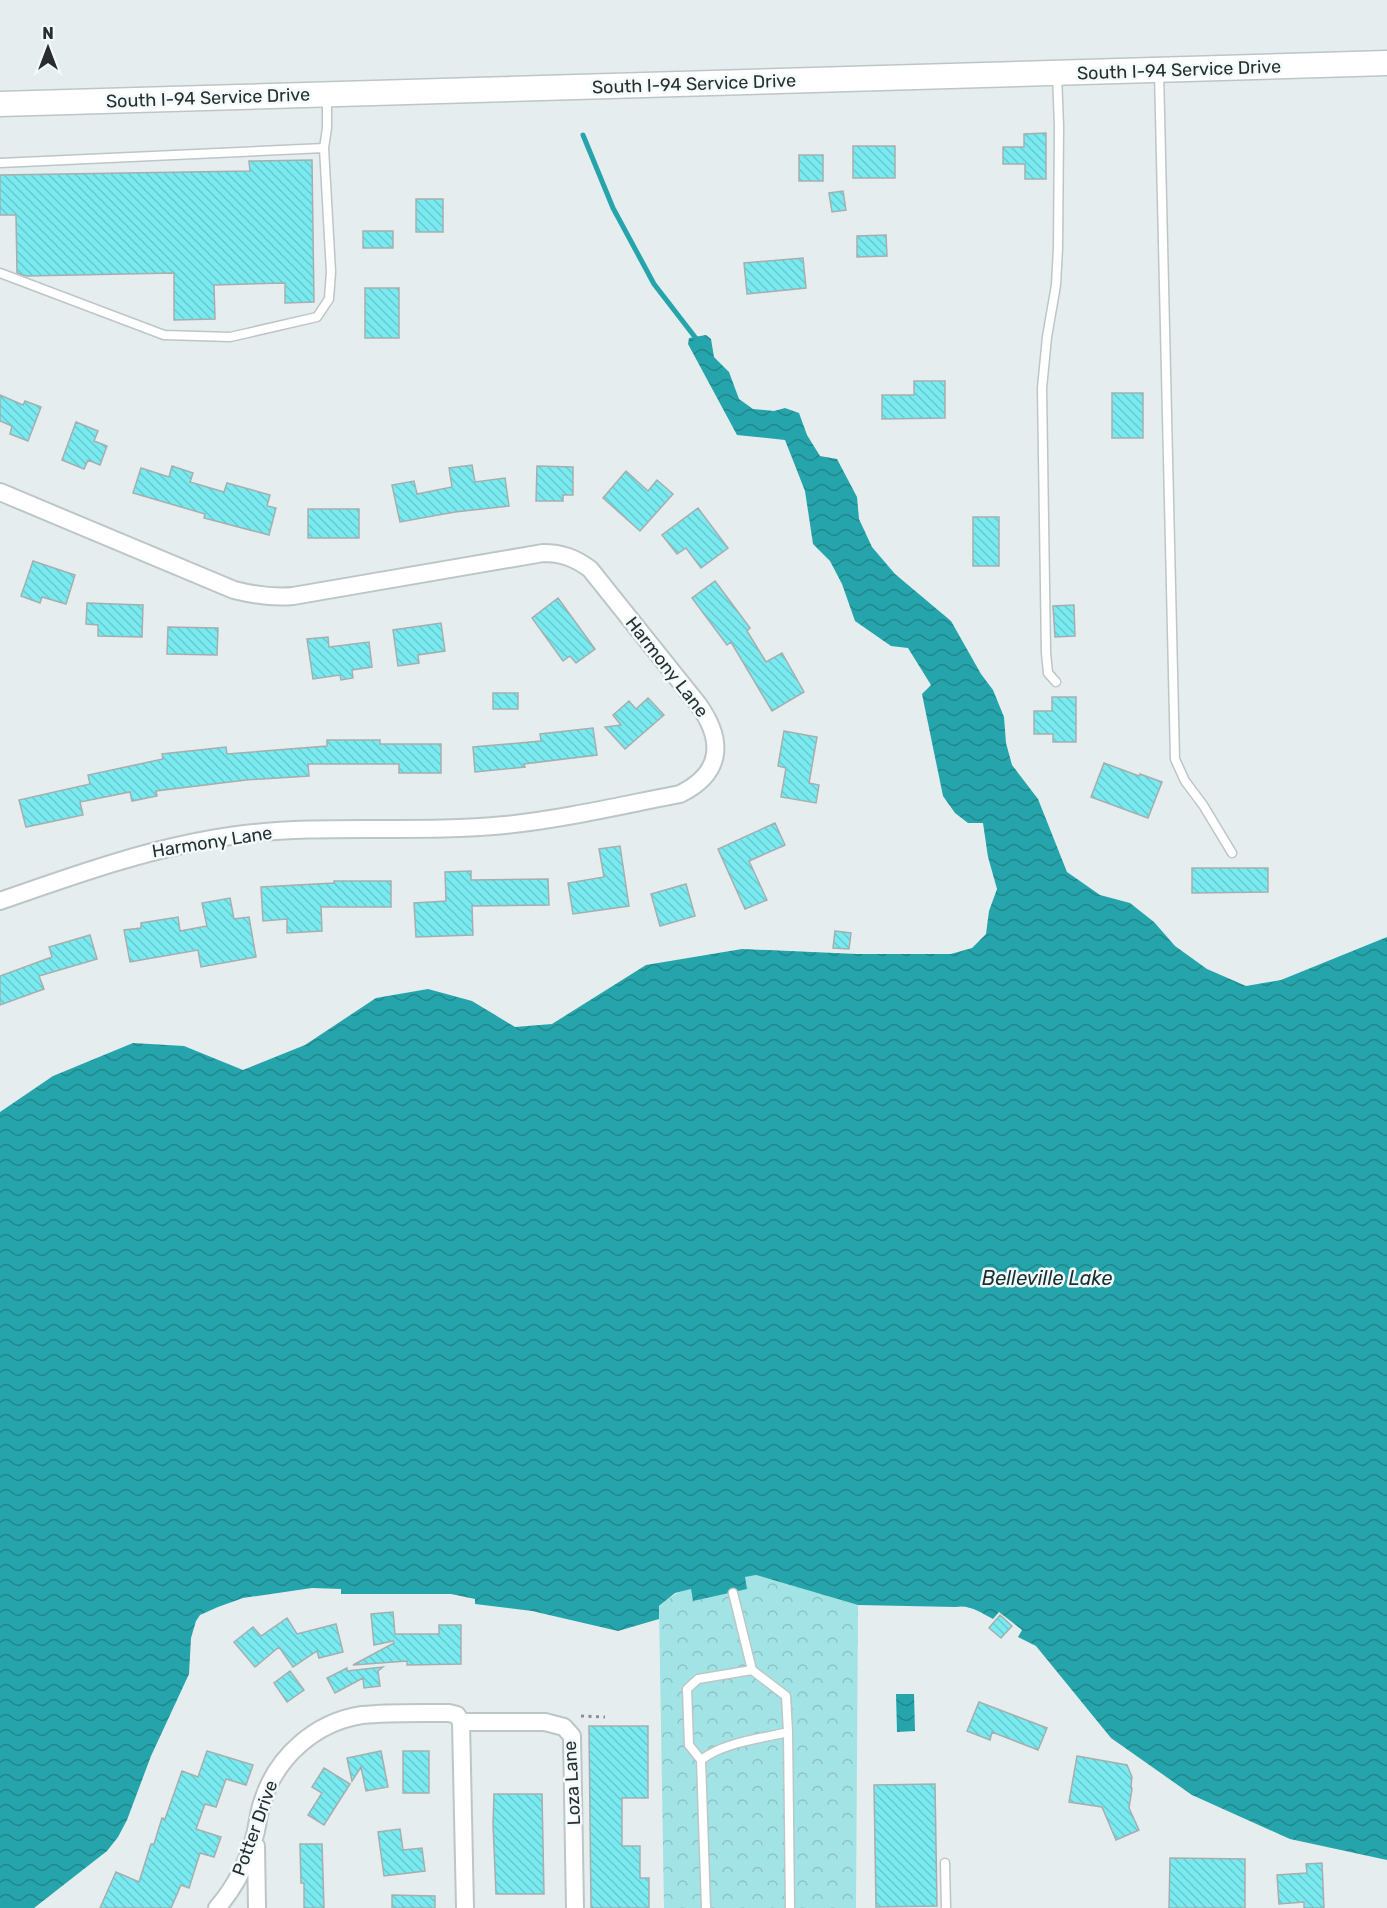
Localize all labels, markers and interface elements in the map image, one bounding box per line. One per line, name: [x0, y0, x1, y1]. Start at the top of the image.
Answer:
north arrow: [18, 18, 78, 78]
text: N: [42, 24, 54, 43]
street label: South I-94 Service Drive: [1077, 55, 1281, 85]
street label: South I-94 Service Drive: [592, 69, 796, 99]
street label: South I-94 Service Drive: [106, 83, 310, 113]
street label: Harmony Lane: [621, 612, 713, 722]
street label: Harmony Lane: [150, 822, 274, 862]
water label: Belleville Lake: [982, 1266, 1112, 1290]
street label: Loza Lane: [559, 1740, 585, 1826]
street label: Potter Drive: [228, 1777, 282, 1879]

